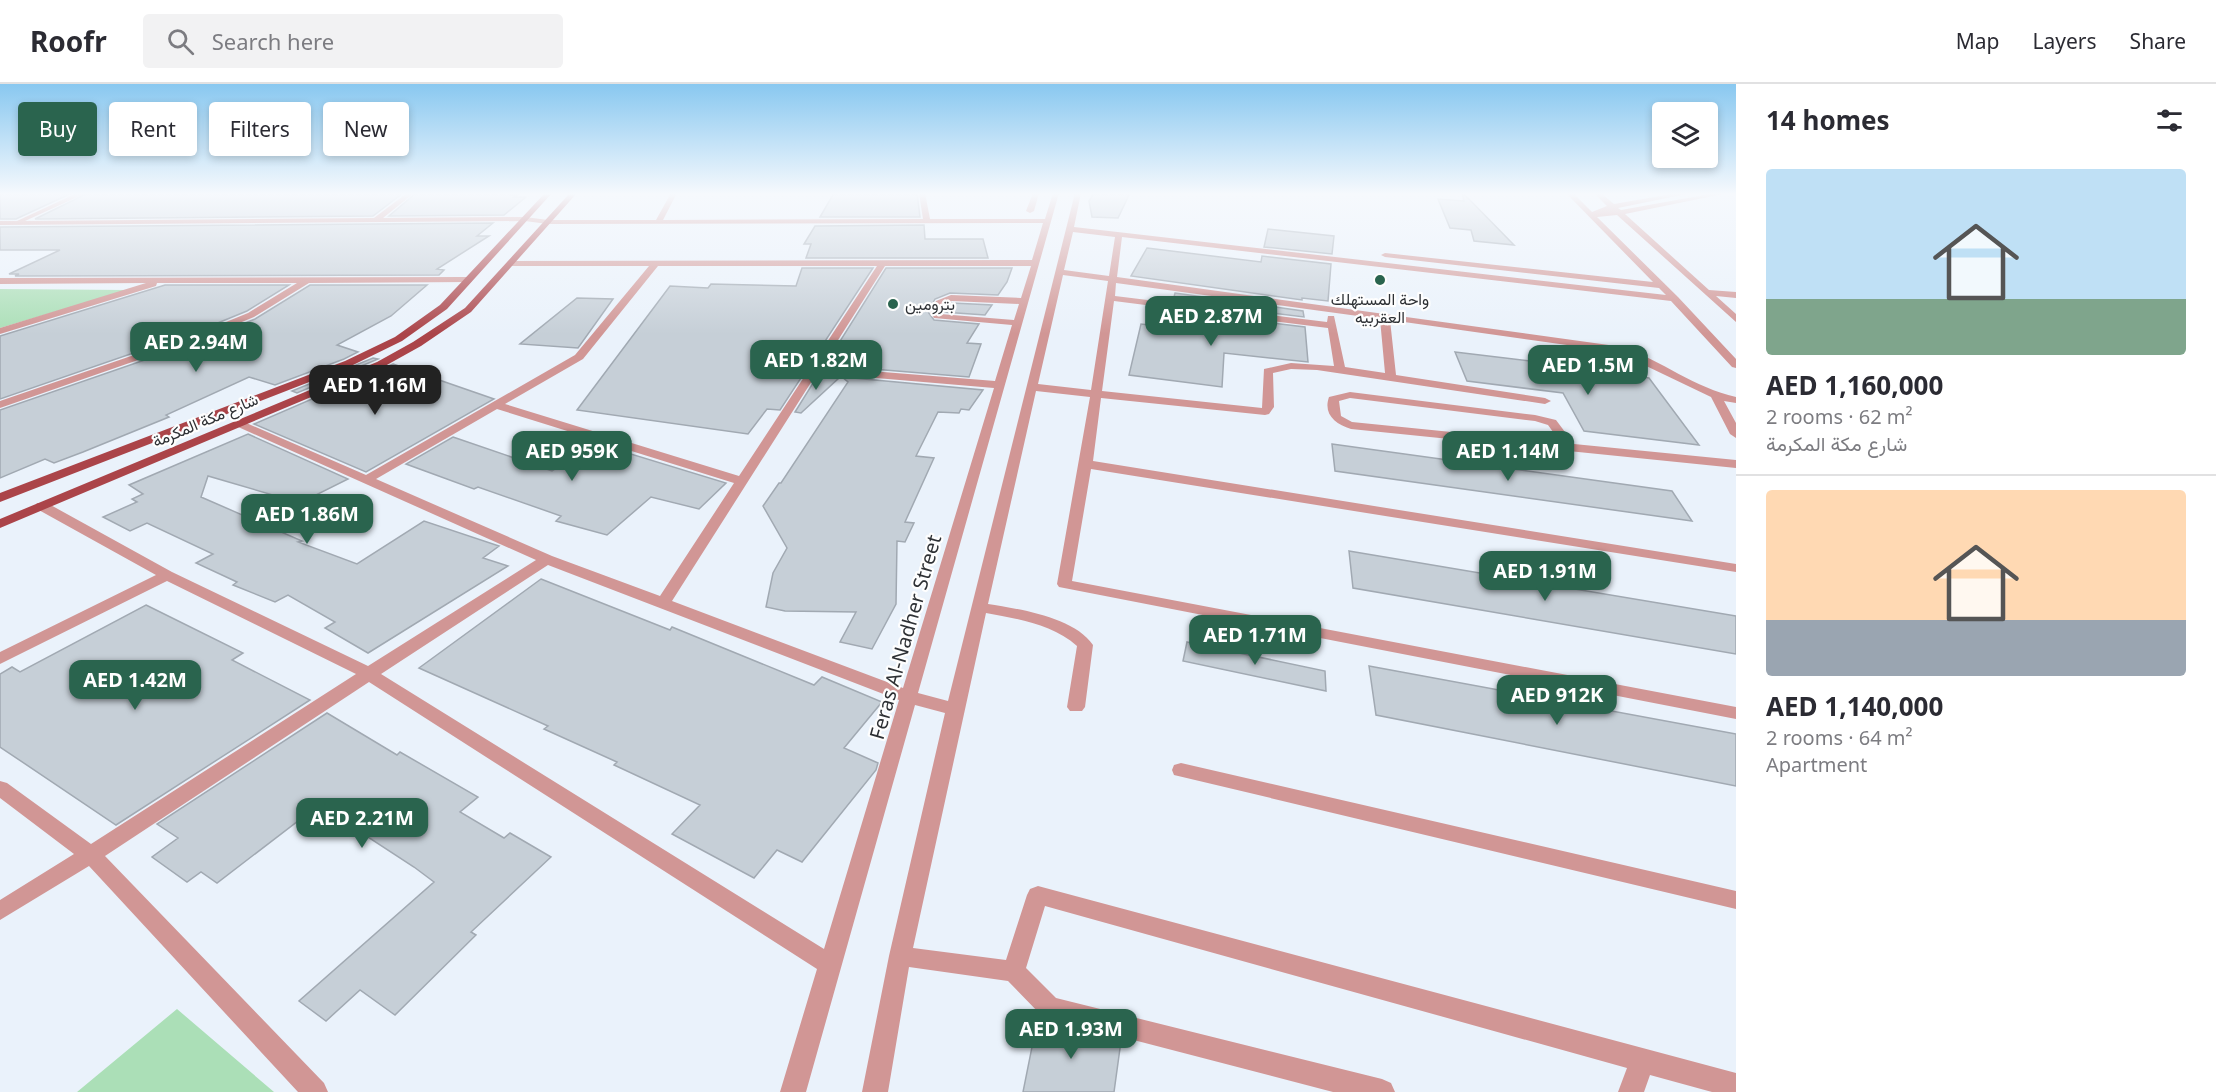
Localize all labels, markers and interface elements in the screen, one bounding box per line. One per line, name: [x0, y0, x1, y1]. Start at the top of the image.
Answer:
search box: [143, 14, 563, 68]
text: Roofr: [30, 22, 107, 60]
icon: search: [164, 25, 197, 58]
text: Search here: [212, 26, 334, 56]
text: Map: [1956, 27, 2000, 55]
text: Layers: [2033, 27, 2097, 55]
text: Share: [2130, 27, 2186, 55]
chip: Buy: [18, 102, 97, 156]
chip: Rent: [109, 102, 197, 156]
chip: Filters: [209, 102, 311, 156]
chip: New: [323, 102, 409, 156]
map controls: [1652, 102, 1718, 168]
button: layers: [1652, 102, 1718, 168]
text: 14 homes: [1766, 102, 1890, 138]
icon: filters: [2153, 104, 2186, 137]
icon: home: [1922, 208, 2030, 316]
marker: واحة المستهلك العقربيه: [1373, 273, 1387, 287]
place label: واحة المستهلك العقربيه: [1331, 288, 1429, 328]
place label: بترومين: [905, 293, 955, 315]
pin: AED 2.87M: [1142, 296, 1280, 347]
marker: بترومين: [886, 297, 900, 311]
text: AED 2.87M: [1159, 302, 1263, 329]
pin: AED 2.94M: [127, 322, 265, 373]
text: AED 2.94M: [144, 328, 248, 355]
pin: AED 1.82M: [747, 340, 885, 391]
pin: AED 1.5M: [1526, 345, 1650, 396]
text: AED 1.82M: [764, 346, 868, 373]
text: AED 1.5M: [1542, 351, 1634, 378]
pin: AED 1.16M: [306, 365, 444, 416]
text: AED 1,160,000: [1766, 367, 1943, 403]
text: AED 1.16M: [323, 371, 427, 398]
street label: شارع مكة المكرمة: [149, 388, 262, 453]
text: 2 rooms · 62 m²: [1766, 403, 1913, 430]
text: شارع مكة المكرمة: [1766, 430, 1907, 457]
pin: AED 959K: [510, 431, 634, 482]
pin: AED 1.14M: [1439, 431, 1577, 482]
text: AED 959K: [526, 437, 618, 464]
text: AED 1.14M: [1456, 437, 1560, 464]
pin: AED 1.86M: [238, 494, 376, 545]
text: AED 1.86M: [255, 500, 359, 527]
icon: home: [1922, 529, 2030, 637]
street label: Feras Al-Nadher Street: [863, 532, 947, 742]
pin: AED 1.91M: [1476, 551, 1614, 602]
text: AED 1.91M: [1493, 557, 1597, 584]
pin: AED 1.71M: [1186, 615, 1324, 666]
text: AED 1.71M: [1203, 621, 1307, 648]
pin: AED 1.42M: [66, 660, 204, 711]
text: AED 1.42M: [83, 666, 187, 693]
pin: AED 912K: [1495, 675, 1619, 726]
text: AED 912K: [1511, 681, 1603, 708]
text: AED 1,140,000: [1766, 688, 1943, 724]
text: 2 rooms · 64 m²: [1766, 724, 1913, 751]
text: Apartment: [1766, 751, 1867, 778]
pin: AED 2.21M: [293, 798, 431, 849]
text: AED 2.21M: [310, 804, 414, 831]
pin: AED 1.93M: [1002, 1009, 1140, 1060]
text: AED 1.93M: [1019, 1015, 1123, 1042]

